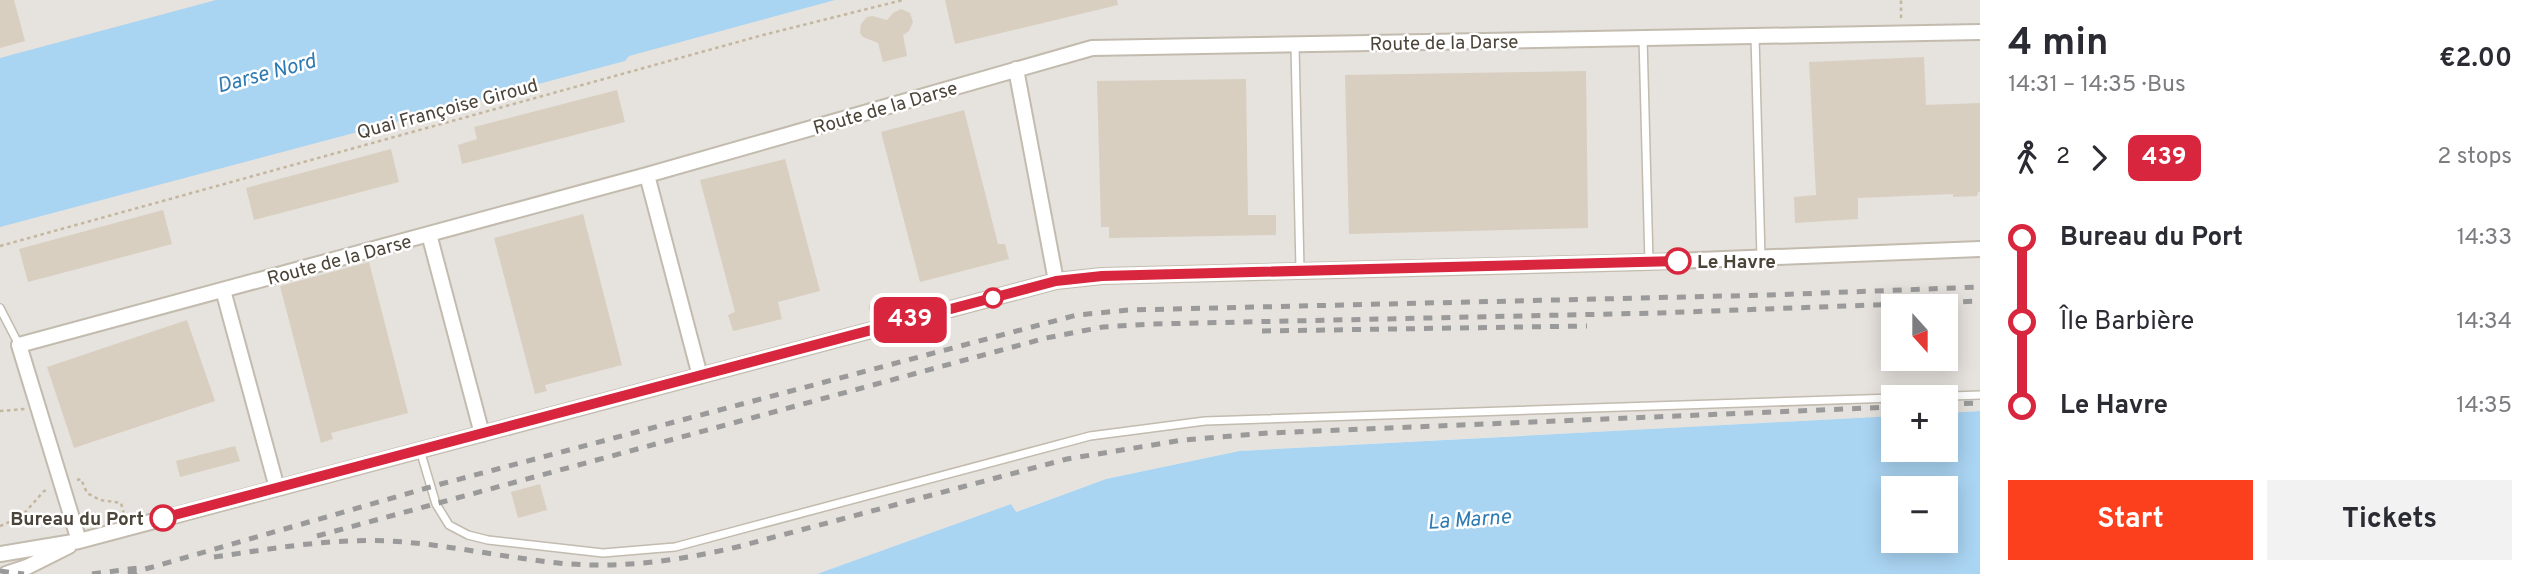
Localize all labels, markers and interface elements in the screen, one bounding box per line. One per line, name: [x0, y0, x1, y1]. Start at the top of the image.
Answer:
text: 4 min: [2008, 20, 2108, 69]
street label: Route de la Darse: [1369, 31, 1519, 57]
text: €2.00: [2439, 43, 2512, 76]
water label: Darse Nord: [214, 48, 320, 101]
text: 14:31 – 14:35 · Bus: [2008, 71, 2186, 100]
street label: Quai Françoise Giroud: [354, 74, 541, 146]
street label: Route de la Darse: [811, 77, 960, 141]
icon: walk: [2008, 139, 2046, 177]
icon: forward: [2080, 139, 2118, 177]
text: 2: [2056, 143, 2070, 172]
text: 439: [2142, 143, 2187, 173]
text: 2 stops: [2437, 143, 2512, 172]
text: Bureau du Port: [2060, 222, 2243, 255]
text: 14:33: [2457, 224, 2512, 253]
street label: Route de la Darse: [264, 230, 415, 292]
marker: Le Havre: [1665, 248, 1691, 274]
place label: Le Havre: [1697, 251, 1776, 275]
unlabelled marker: [983, 288, 1003, 308]
north arrow: [1881, 294, 1958, 371]
map controls: [1881, 294, 1958, 553]
line badge: 439: [870, 297, 950, 343]
text: 439: [888, 305, 932, 335]
text: Île Barbière: [2060, 306, 2194, 339]
text: 14:34: [2456, 308, 2512, 337]
button: +: [1881, 385, 1958, 462]
text: Le Havre: [2060, 390, 2168, 423]
text: 14:35: [2456, 392, 2512, 421]
button: −: [1881, 476, 1958, 553]
button: Start: [2008, 480, 2253, 560]
button: Tickets: [2267, 480, 2512, 560]
water label: La Marne: [1426, 504, 1513, 537]
marker: Bureau du Port: [150, 505, 176, 531]
place label: Bureau du Port: [10, 508, 144, 532]

